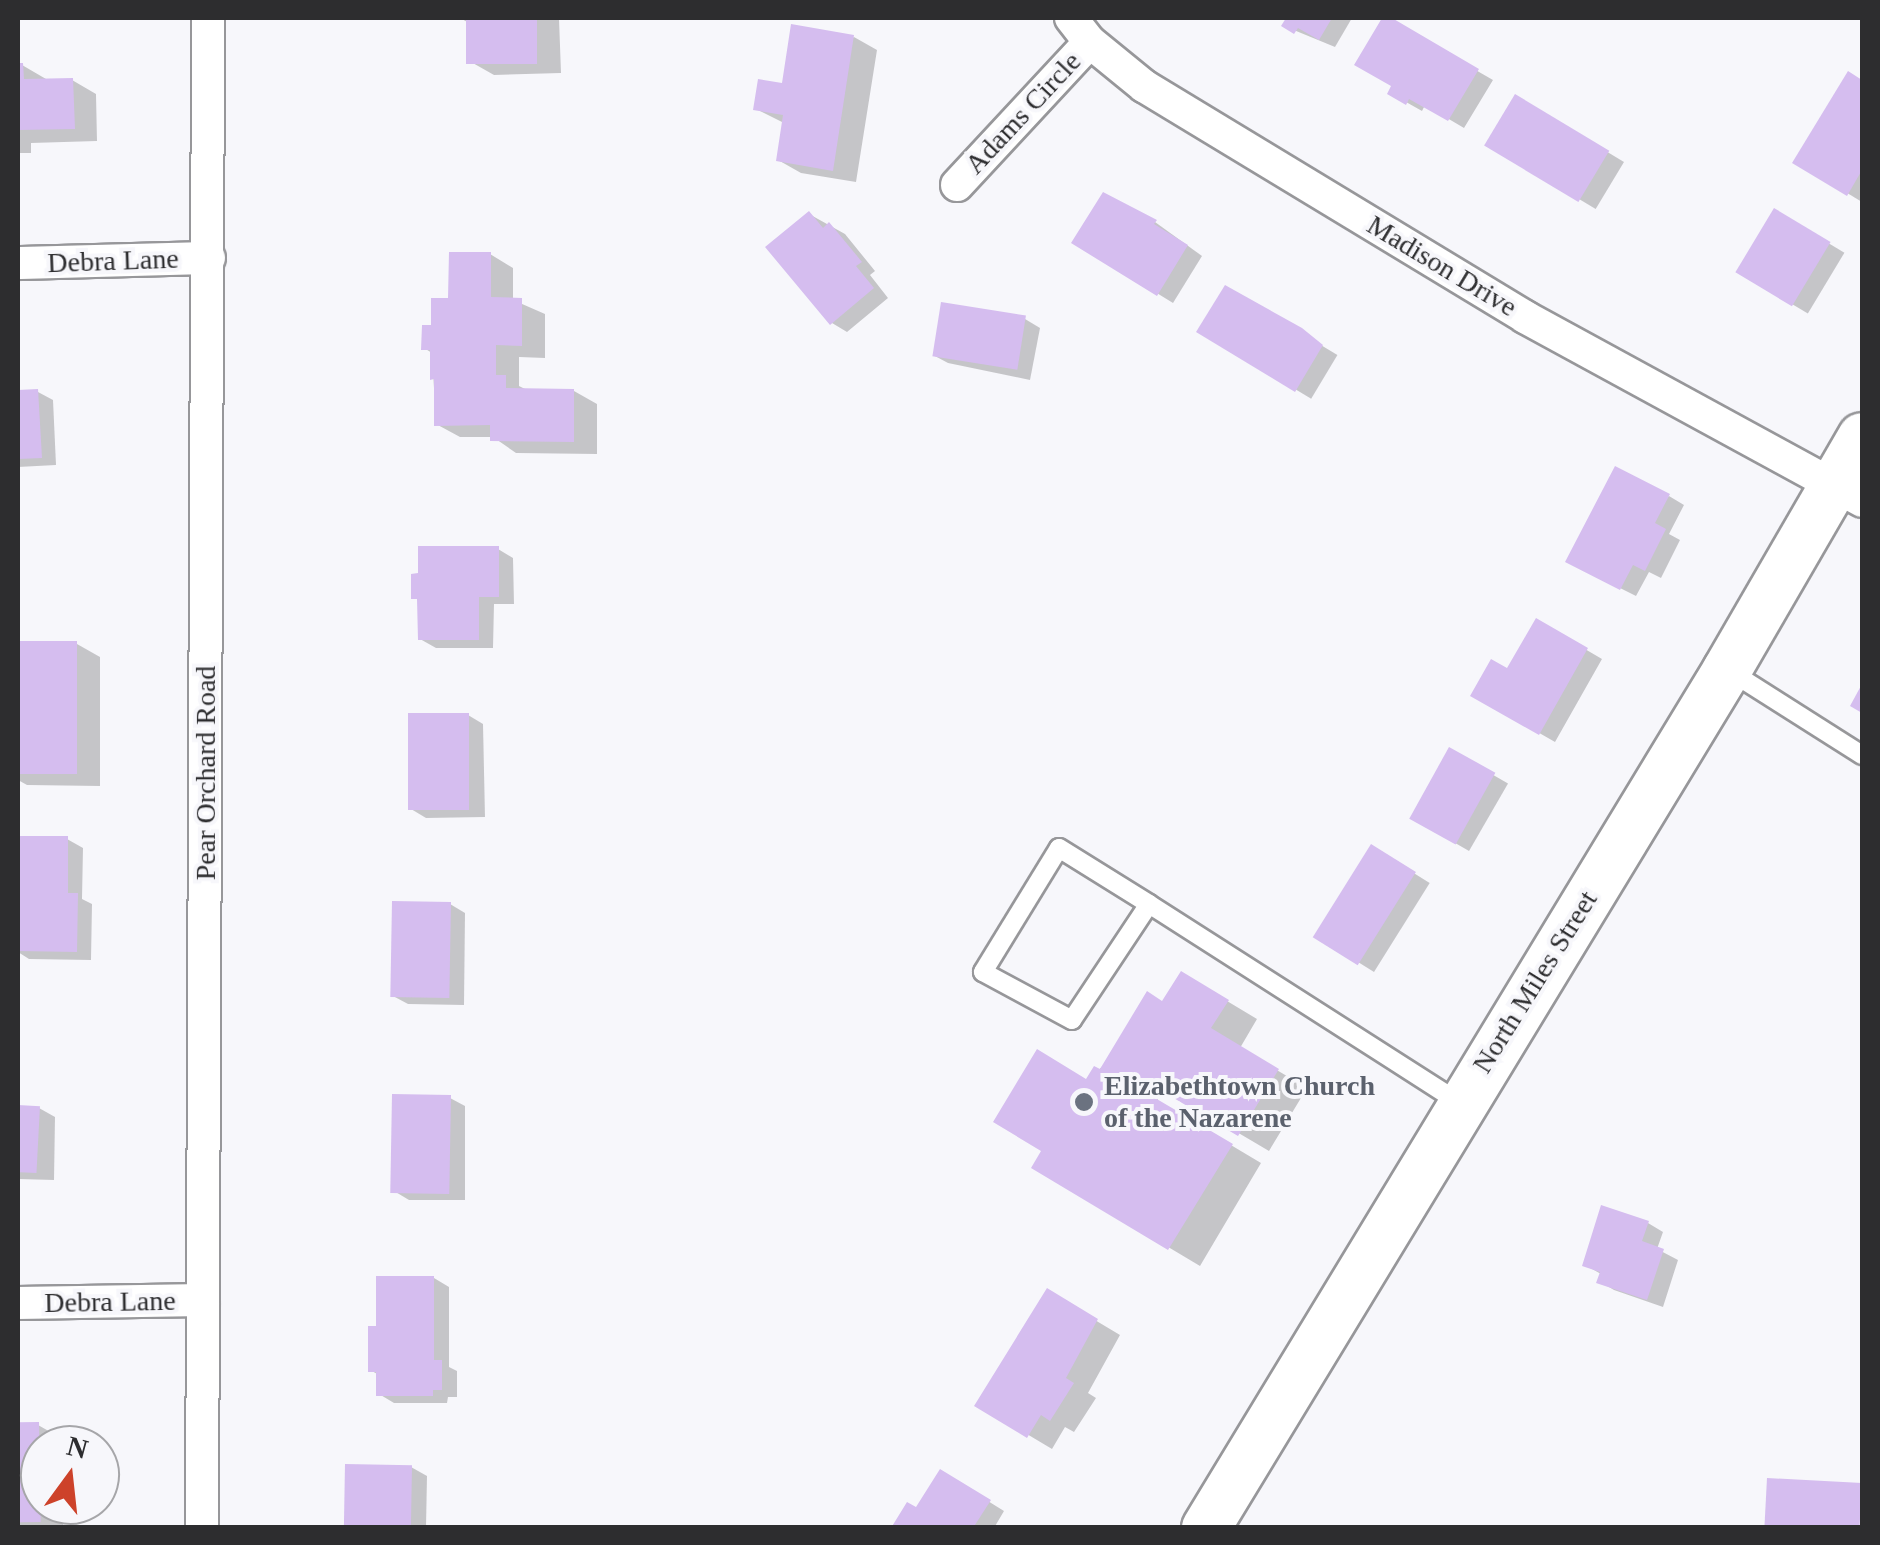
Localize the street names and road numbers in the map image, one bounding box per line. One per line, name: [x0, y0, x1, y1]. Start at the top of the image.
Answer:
street label: Adams Circle: [958, 45, 1088, 181]
street label: Madison Drive: [1361, 208, 1523, 324]
street label: Debra Lane: [47, 242, 179, 280]
street label: Pear Orchard Road: [189, 666, 223, 880]
street label: North Miles Street: [1466, 885, 1604, 1079]
street label: Debra Lane: [44, 1284, 176, 1320]

